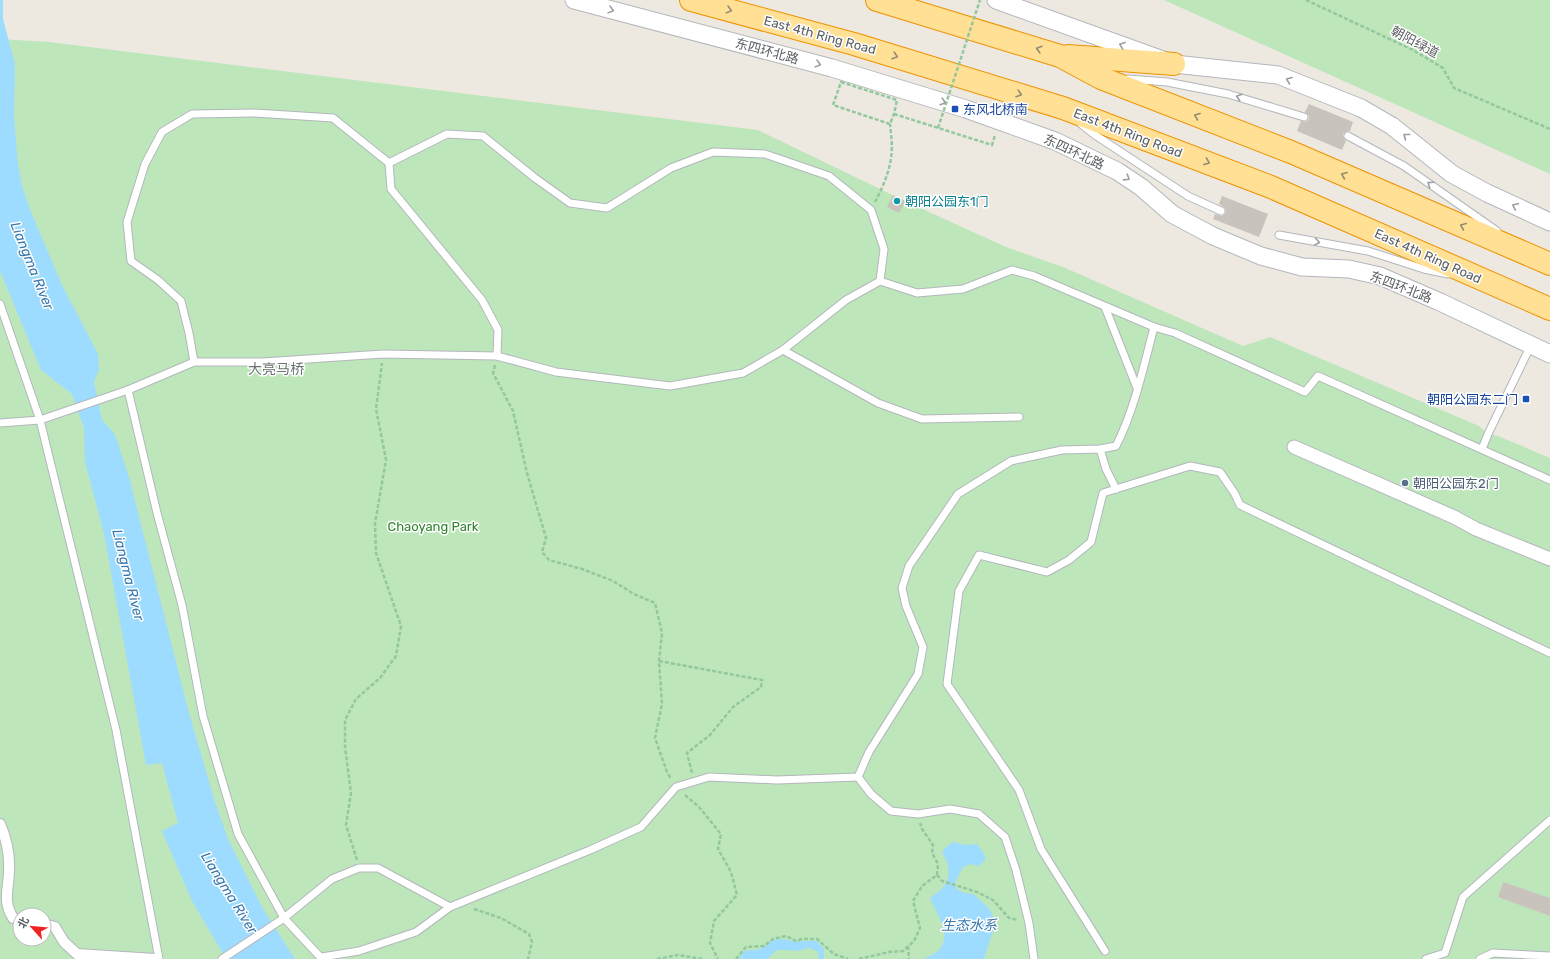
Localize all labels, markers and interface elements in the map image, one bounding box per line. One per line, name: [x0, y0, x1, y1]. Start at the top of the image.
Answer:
one-way arrow: [608, 5, 615, 14]
one-way arrow: [725, 5, 732, 14]
street label: East 4th Ring Road: [762, 13, 878, 58]
street label: 朝阳绿道: [1389, 23, 1441, 61]
street label: 东四环北路: [734, 35, 800, 67]
one-way arrow: [1119, 42, 1126, 50]
one-way arrow: [1035, 45, 1042, 54]
one-way arrow: [891, 51, 898, 60]
one-way arrow: [814, 59, 821, 68]
one-way arrow: [1286, 77, 1293, 85]
one-way arrow: [1015, 89, 1022, 98]
one-way arrow: [1236, 93, 1243, 102]
one-way arrow: [939, 97, 946, 106]
place label: 东风北桥南: [963, 102, 1028, 117]
marker: 东风北桥南: [950, 104, 960, 114]
street label: East 4th Ring Road: [1071, 105, 1185, 162]
one-way arrow: [1194, 112, 1201, 120]
street label: 东四环北路: [1041, 131, 1107, 173]
one-way arrow: [1403, 134, 1410, 141]
one-way arrow: [1203, 158, 1210, 166]
one-way arrow: [1340, 172, 1348, 180]
one-way arrow: [1123, 173, 1130, 181]
one-way arrow: [1427, 181, 1434, 189]
place label: 朝阳公园东1门: [905, 194, 989, 209]
marker: 朝阳公园东1门: [892, 196, 902, 206]
one-way arrow: [1511, 203, 1519, 211]
water label: Liangma River: [7, 219, 58, 313]
one-way arrow: [1460, 223, 1467, 231]
street label: East 4th Ring Road: [1372, 226, 1484, 287]
one-way arrow: [1314, 237, 1320, 246]
street label: 东四环北路: [1368, 268, 1434, 306]
district label: 大亮马桥: [248, 361, 304, 378]
place label: 朝阳公园东二门: [1427, 392, 1518, 407]
marker: 朝阳公园东二门: [1521, 394, 1531, 404]
place label: 朝阳公园东2门: [1413, 476, 1499, 491]
marker: 朝阳公园东2门: [1400, 478, 1410, 488]
park label: Chaoyang Park: [388, 519, 479, 535]
water label: Liangma River: [108, 528, 148, 623]
water label: Liangma River: [197, 849, 261, 938]
north arrow: [12, 907, 52, 947]
text: 北: [15, 915, 32, 931]
water label: 生态水系: [941, 917, 998, 934]

